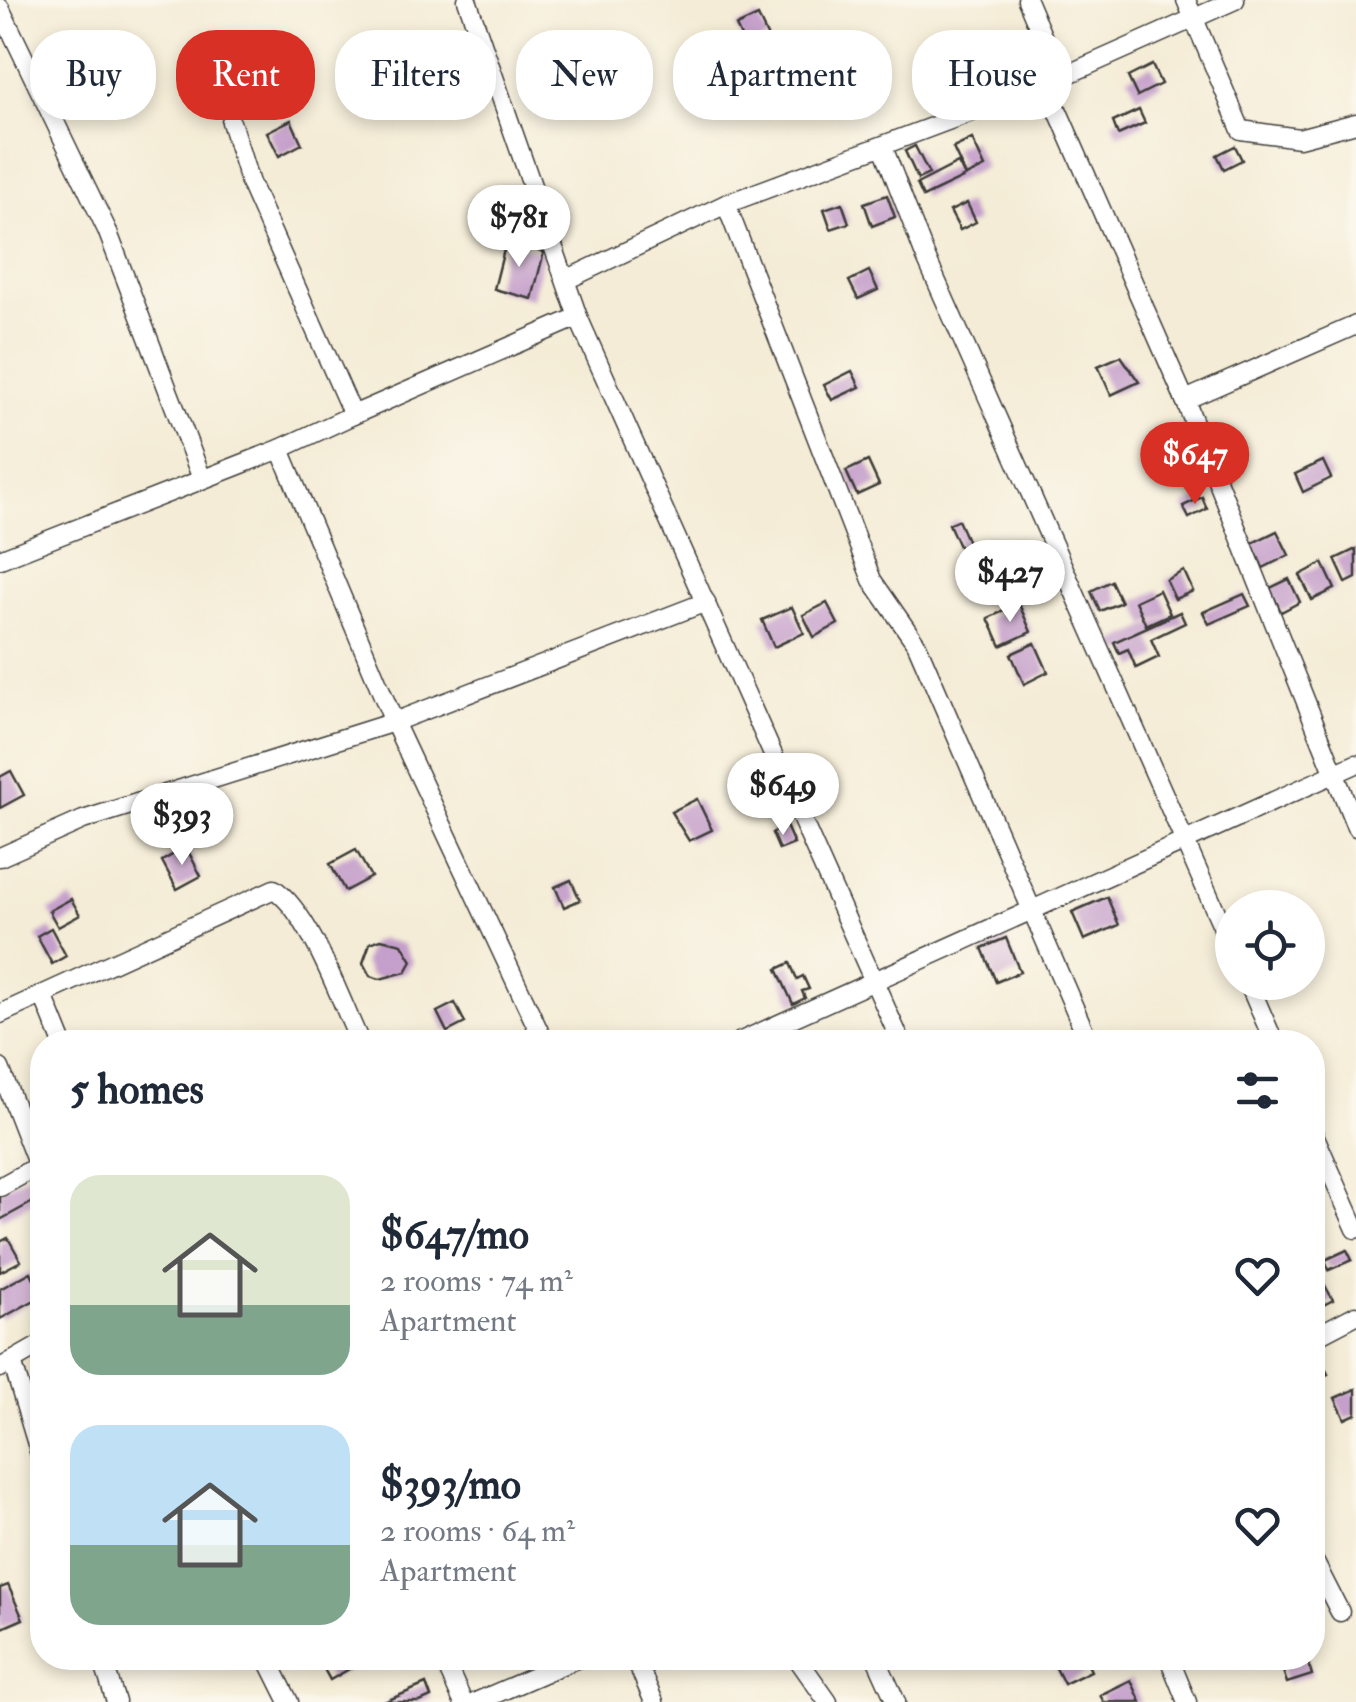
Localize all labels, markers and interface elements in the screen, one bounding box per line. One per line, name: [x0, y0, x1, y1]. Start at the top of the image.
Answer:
chip: Buy: [30, 30, 156, 120]
chip: Rent: [176, 30, 315, 120]
chip: Filters: [335, 30, 496, 120]
chip: New: [516, 30, 653, 120]
chip: Apartment: [673, 30, 892, 120]
chip: House: [912, 30, 1072, 120]
pin: $781: [460, 185, 578, 270]
text: $781: [489, 197, 549, 237]
pin: $647: [1136, 422, 1254, 507]
text: $647: [1162, 434, 1228, 474]
pin: $427: [951, 540, 1069, 625]
text: $427: [977, 552, 1043, 592]
pin: $649: [724, 753, 842, 838]
text: $649: [749, 765, 817, 805]
pin: $393: [123, 783, 241, 868]
text: $393: [152, 795, 212, 835]
map controls: [1215, 890, 1325, 1000]
button: locate: [1215, 890, 1325, 1000]
icon: filters: [1230, 1063, 1285, 1118]
text: 5 homes: [70, 1064, 204, 1116]
text: $647/mo: [380, 1209, 529, 1261]
icon: home: [150, 1215, 270, 1335]
icon: heart: [1230, 1248, 1285, 1303]
text: 2 rooms · 74 m²: [380, 1261, 573, 1301]
text: Apartment: [380, 1301, 517, 1341]
text: $393/mo: [380, 1459, 521, 1511]
icon: home: [150, 1465, 270, 1585]
icon: heart: [1230, 1498, 1285, 1553]
text: 2 rooms · 64 m²: [380, 1511, 575, 1551]
text: Apartment: [380, 1551, 517, 1591]

